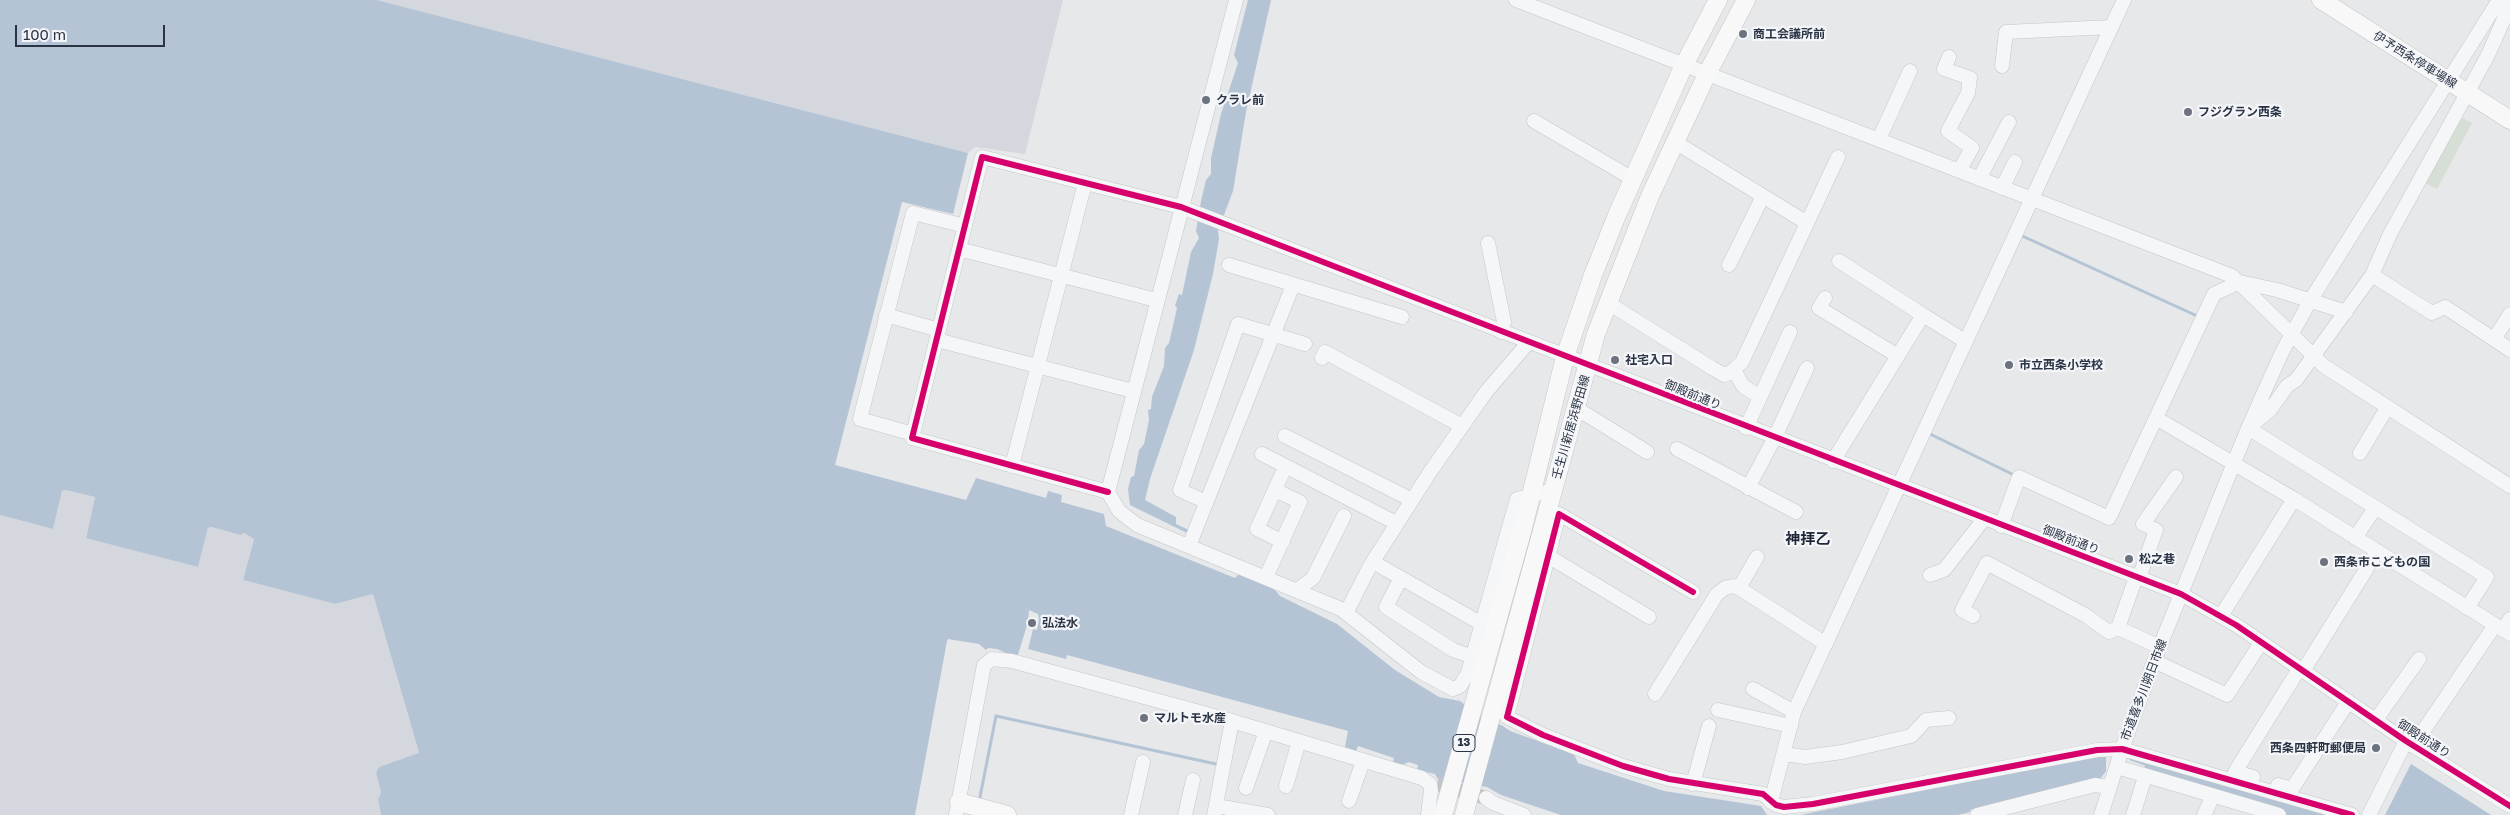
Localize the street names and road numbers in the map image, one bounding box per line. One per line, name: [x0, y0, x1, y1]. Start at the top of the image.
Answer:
street label: 伊予西条停車場線: [2370, 28, 2460, 92]
street label: 壬生川新居浜野田線: [1549, 373, 1593, 481]
street label: 御殿前通り: [1662, 377, 1724, 413]
street label: 御殿前通り: [2040, 523, 2102, 557]
street label: 市道喜多川朔日市線: [2118, 637, 2170, 743]
street label: 御殿前通り: [2395, 717, 2453, 761]
road number: 13: [1453, 734, 1475, 751]

